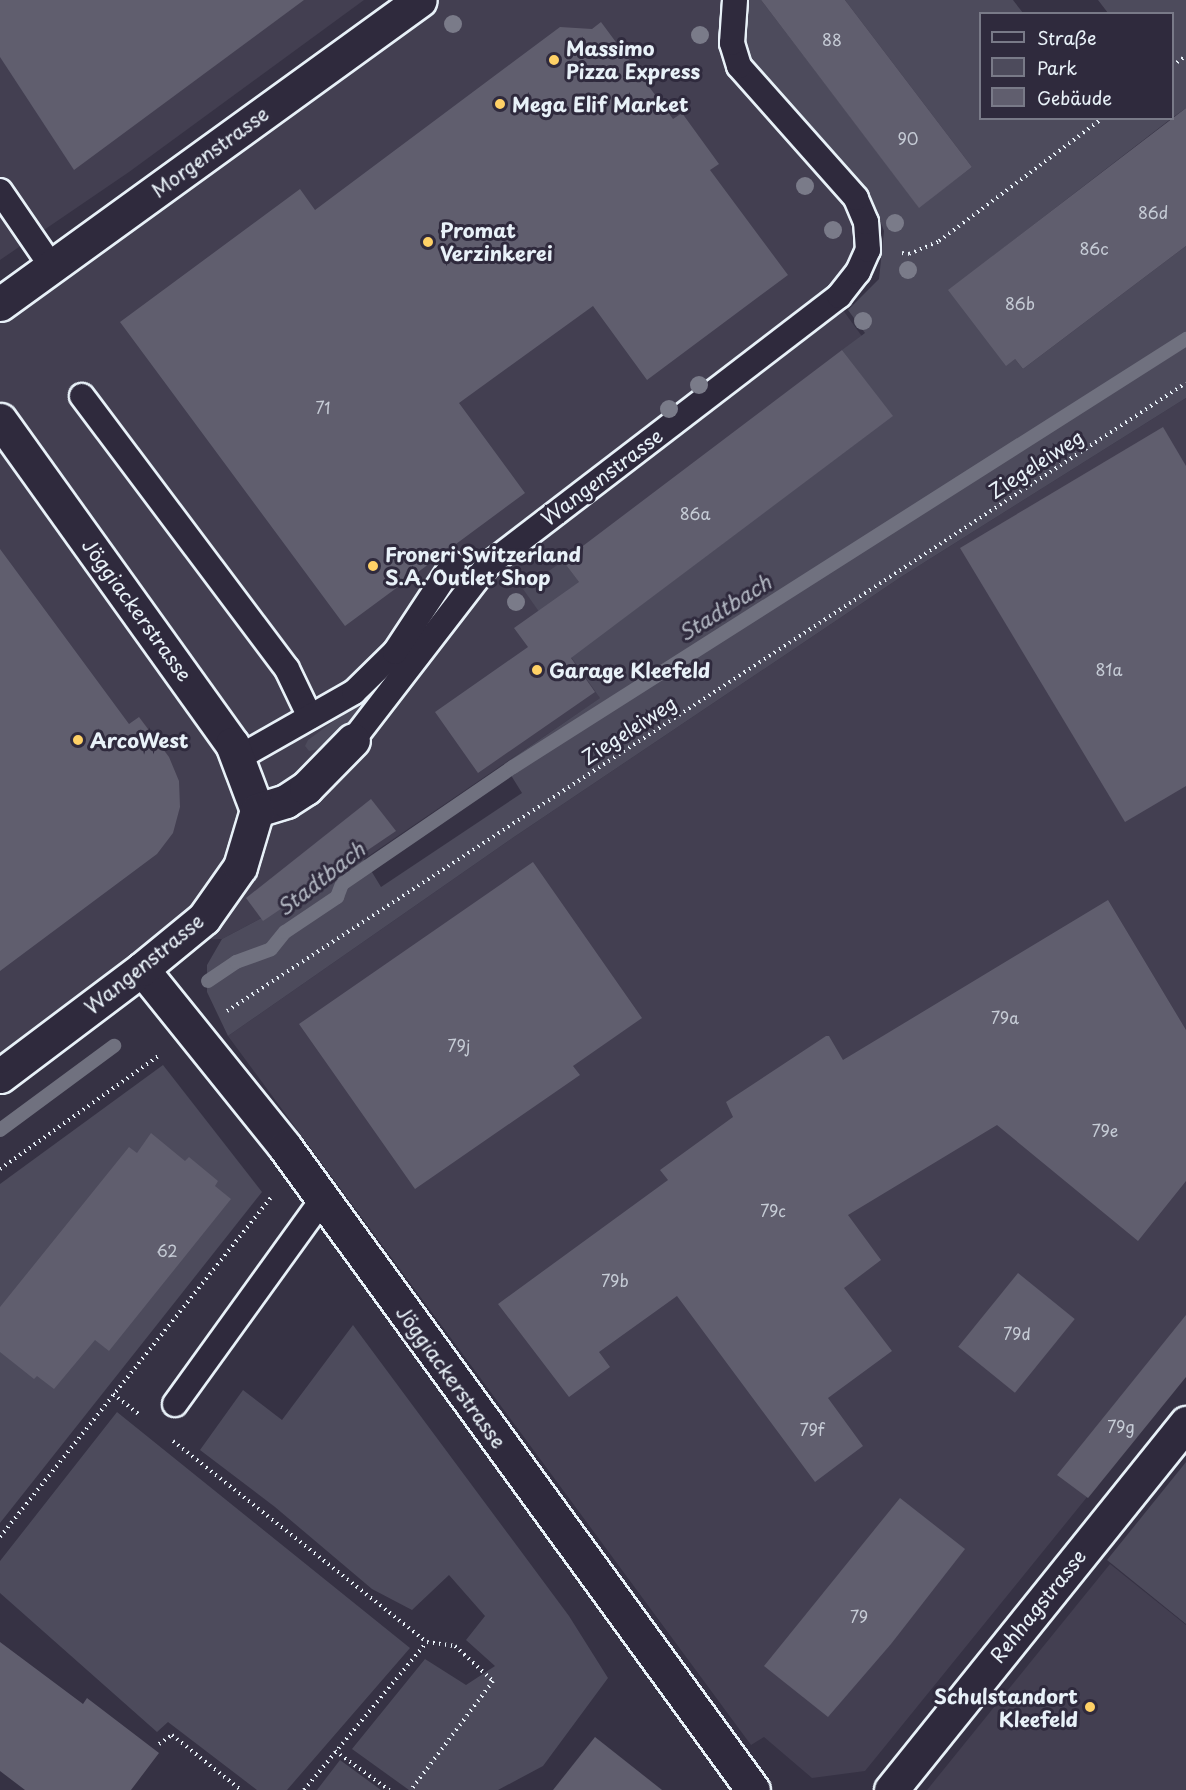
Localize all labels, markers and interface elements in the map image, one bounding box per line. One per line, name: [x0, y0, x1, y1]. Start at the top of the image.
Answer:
legend: [979, 12, 1174, 120]
text: Straße: [1037, 24, 1097, 51]
house number: 88: [822, 29, 842, 49]
place label: Massimo Pizza Express: [566, 36, 701, 83]
marker: Massimo Pizza Express: [547, 53, 561, 67]
text: Park: [1037, 54, 1077, 81]
text: Gebäude: [1037, 84, 1112, 111]
place label: Mega Elif Market: [512, 92, 689, 116]
marker: Mega Elif Market: [493, 97, 507, 111]
street label: Morgenstrasse: [147, 101, 273, 203]
house number: 90: [897, 128, 919, 148]
house number: 86d: [1138, 202, 1168, 222]
place label: Promat Verzinkerei: [440, 219, 553, 266]
marker: Promat Verzinkerei: [421, 235, 435, 249]
house number: 86c: [1079, 238, 1109, 258]
house number: 86b: [1005, 293, 1035, 313]
house number: 71: [316, 397, 330, 417]
street label: Wangenstrasse: [536, 423, 668, 531]
street label: Ziegeleiweg: [984, 424, 1088, 504]
house number: 86a: [680, 503, 710, 523]
street label: Jöggiackerstrasse: [77, 534, 197, 686]
place label: Froneri Switzerland S.A. Outlet Shop: [385, 542, 582, 589]
marker: Froneri Switzerland S.A. Outlet Shop: [366, 559, 380, 573]
water label: Stadtbach: [673, 569, 775, 645]
place label: Garage Kleefeld: [549, 658, 710, 682]
house number: 81a: [1096, 659, 1122, 679]
marker: Garage Kleefeld: [530, 663, 544, 677]
street label: Ziegeleiweg: [577, 690, 681, 770]
place label: ArcoWest: [90, 728, 188, 752]
marker: ArcoWest: [71, 733, 85, 747]
water label: Stadtbach: [271, 836, 369, 920]
street label: Wangenstrasse: [80, 909, 208, 1019]
house number: 79a: [991, 1007, 1019, 1027]
house number: 79j: [448, 1035, 470, 1055]
house number: 79e: [1092, 1120, 1118, 1140]
house number: 79c: [760, 1200, 786, 1220]
house number: 62: [156, 1240, 178, 1260]
house number: 79b: [601, 1270, 629, 1290]
street label: Jöggiackerstrasse: [391, 1301, 511, 1453]
house number: 79d: [1003, 1323, 1031, 1343]
house number: 79g: [1107, 1416, 1135, 1436]
house number: 79f: [800, 1419, 824, 1439]
street label: Rehhagstrasse: [985, 1544, 1091, 1668]
house number: 79: [850, 1606, 868, 1626]
place label: Schulstandort Kleefeld: [934, 1684, 1078, 1731]
marker: Schulstandort Kleefeld: [1083, 1700, 1097, 1714]

